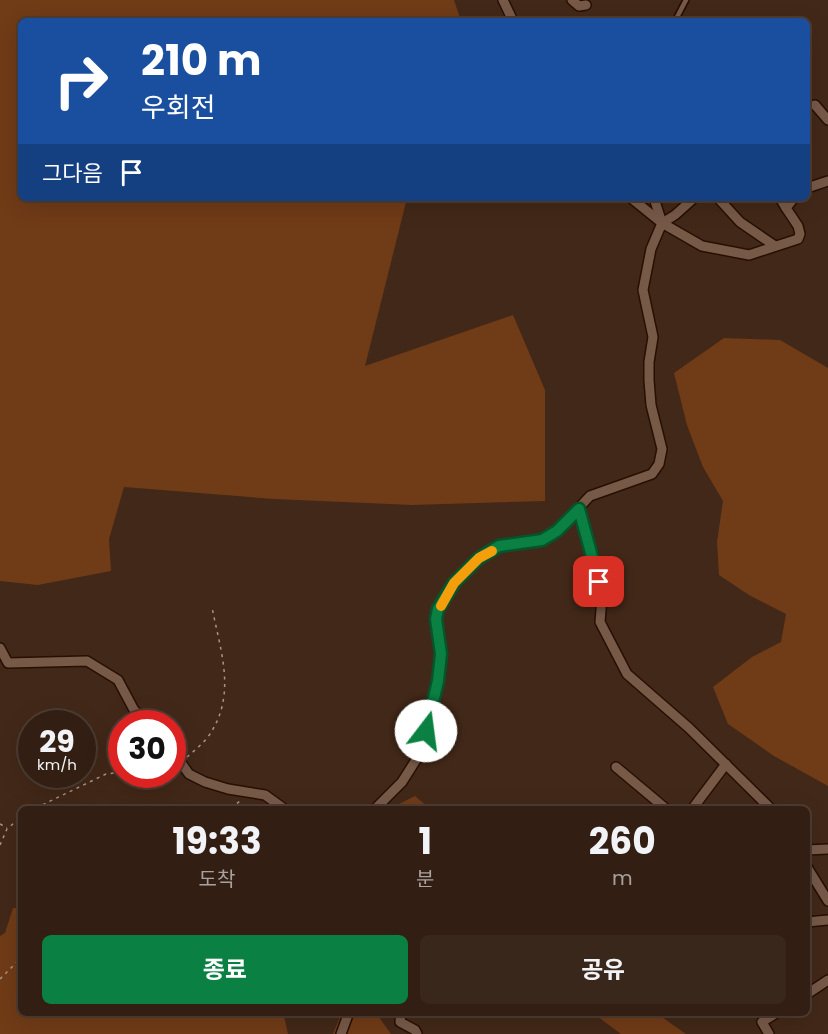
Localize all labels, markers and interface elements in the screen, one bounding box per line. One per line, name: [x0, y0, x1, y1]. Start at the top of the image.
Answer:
text: 210 m: [141, 31, 262, 90]
icon: right: [42, 42, 120, 120]
text: 우회전: [141, 89, 216, 126]
icon: arrive: [115, 156, 148, 189]
text: 그다음: [42, 158, 103, 189]
pin: [573, 556, 624, 607]
icon: arrive: [582, 565, 615, 598]
position arrow: [394, 699, 458, 763]
speed limit sign: 30: [108, 710, 186, 788]
text: 29: [39, 720, 75, 763]
text: km/h: [37, 754, 77, 775]
text: 19:33: [172, 816, 262, 867]
text: 1: [418, 816, 432, 867]
text: 260: [589, 816, 656, 867]
text: m: [612, 864, 633, 892]
text: 도착: [199, 865, 235, 893]
text: 분: [416, 865, 434, 893]
button: 종료: [42, 935, 408, 1004]
button: 공유: [420, 935, 786, 1004]

